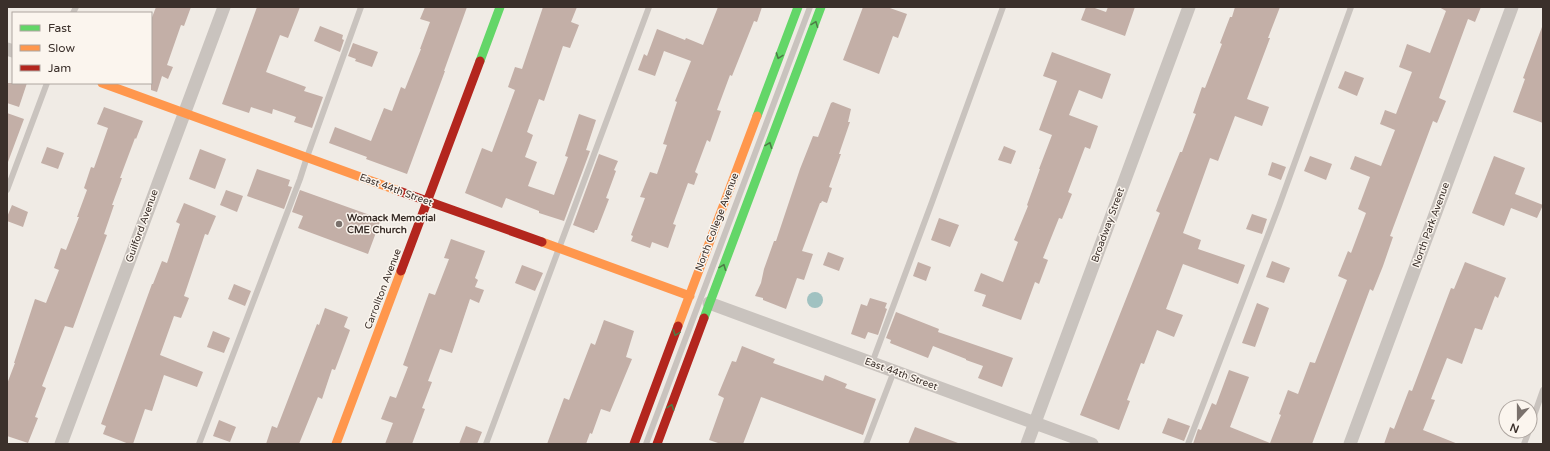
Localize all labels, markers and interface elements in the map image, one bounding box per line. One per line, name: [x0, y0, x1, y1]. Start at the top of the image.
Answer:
legend: [12, 12, 152, 84]
one-way arrow: [810, 20, 818, 27]
text: Fast: [48, 21, 72, 35]
text: Slow: [48, 41, 75, 55]
one-way arrow: [776, 53, 784, 60]
text: Jam: [48, 61, 71, 75]
one-way arrow: [764, 142, 772, 149]
street label: East 44th Street: [358, 171, 434, 209]
street label: North College Avenue: [693, 171, 741, 273]
street label: North Park Avenue: [1410, 180, 1452, 269]
street label: Broadway Street: [1089, 186, 1127, 264]
street label: Guilford Avenue: [123, 188, 161, 264]
place label: Womack Memorial CME Church: [347, 212, 436, 236]
marker: Womack Memorial CME Church: [334, 219, 344, 229]
street label: Carrollton Avenue: [362, 247, 404, 331]
one-way arrow: [719, 263, 727, 270]
one-way arrow: [673, 329, 681, 336]
street label: East 44th Street: [863, 355, 939, 393]
north arrow: [1498, 399, 1538, 439]
one-way arrow: [666, 404, 674, 411]
text: N: [1508, 420, 1521, 436]

